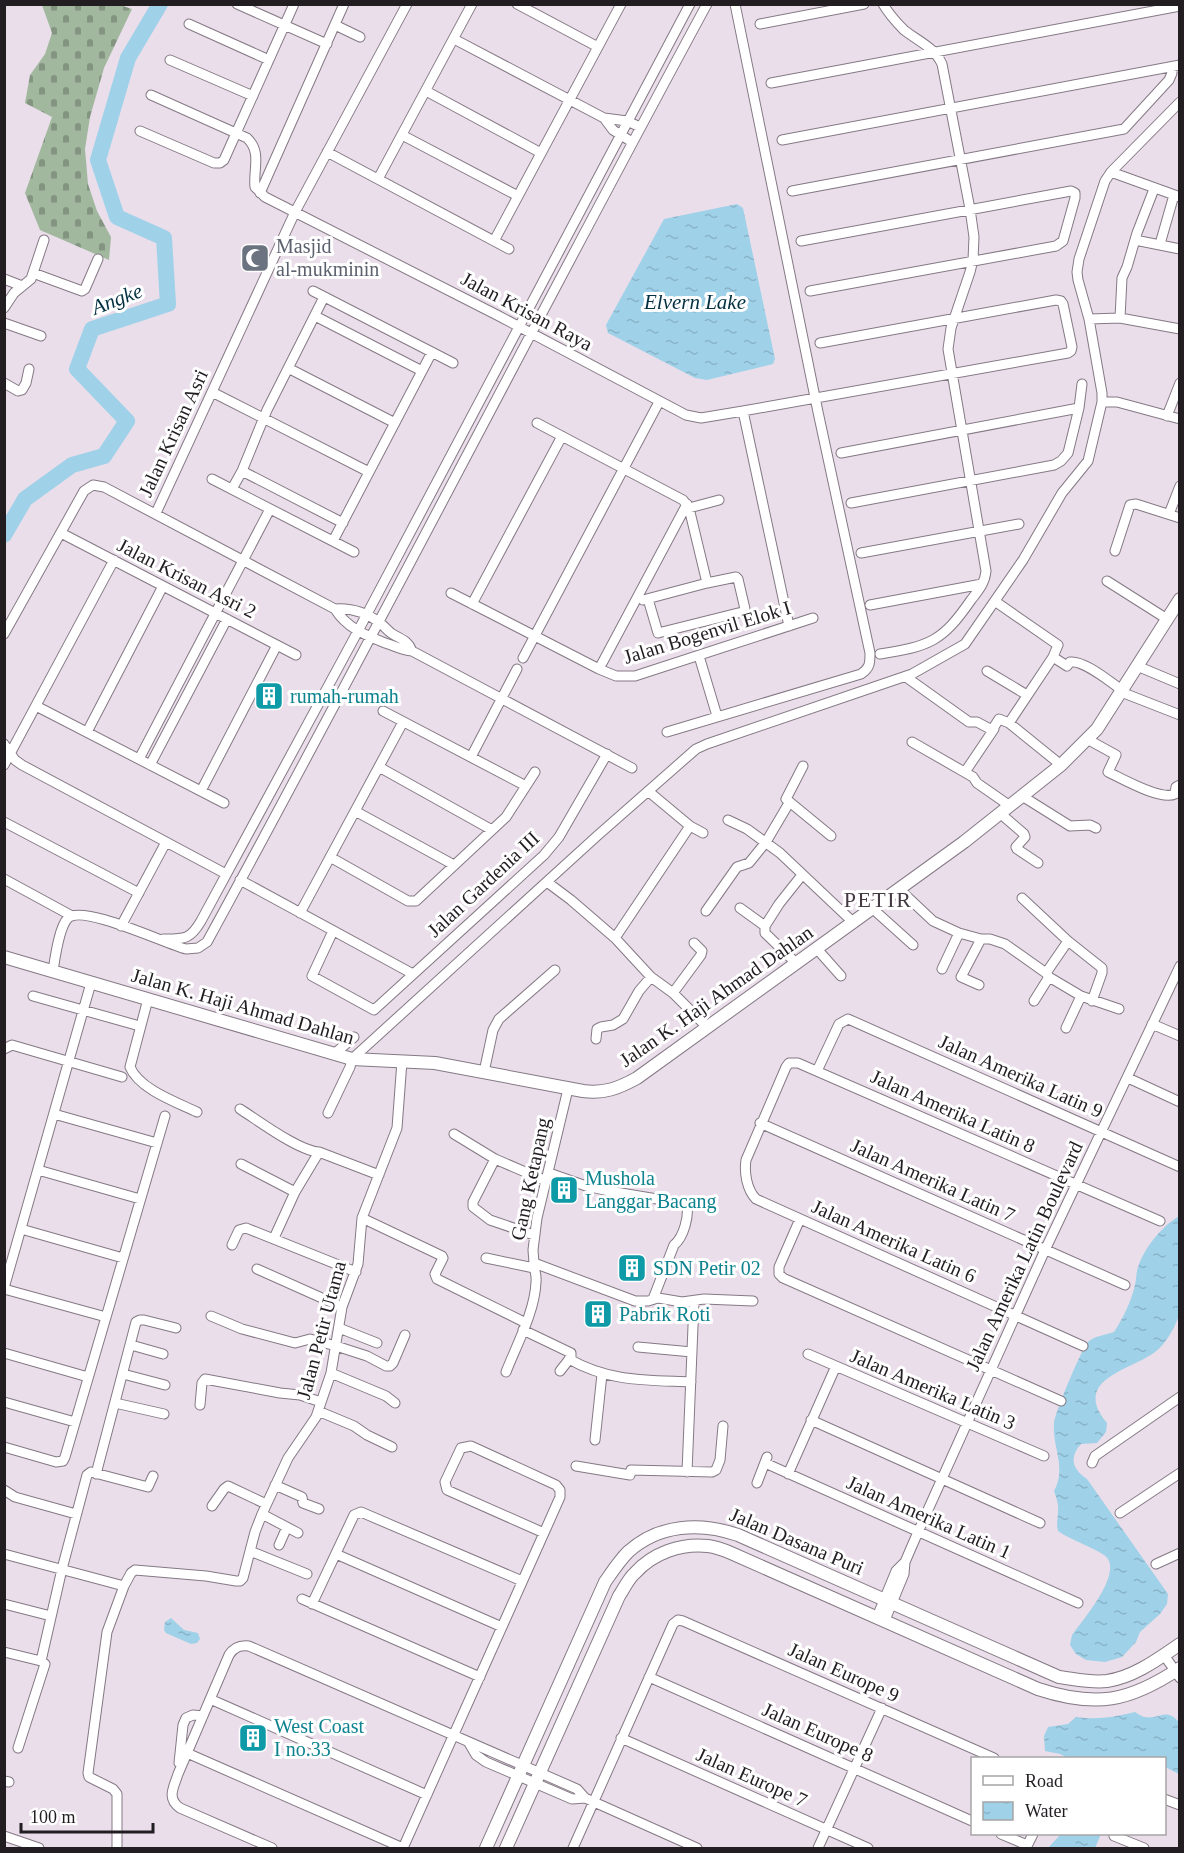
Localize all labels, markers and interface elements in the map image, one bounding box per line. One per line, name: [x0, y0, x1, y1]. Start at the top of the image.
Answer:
place label: Masjid al-mukminin: [276, 235, 379, 280]
mosque icon: Masjid al-mukminin: [239, 242, 271, 274]
street label: Jalan Krisan Raya: [457, 267, 597, 356]
water label: Angke: [86, 278, 146, 320]
water label: Elvern Lake: [643, 290, 746, 314]
street label: Jalan Krisan Asri: [134, 366, 212, 500]
street label: Jalan Krisan Asri 2: [114, 534, 260, 622]
street label: Jalan Bogenvil Elok I: [621, 596, 794, 669]
building icon: rumah-rumah: [253, 680, 285, 712]
place label: rumah-rumah: [290, 685, 399, 707]
street label: Jalan Gardenia III: [423, 827, 543, 941]
district label: PETIR: [844, 887, 912, 912]
street label: Jalan K. Haji Ahmad Dahlan: [615, 921, 817, 1072]
street label: Jalan K. Haji Ahmad Dahlan: [129, 964, 357, 1049]
street label: Jalan Amerika Latin 9: [936, 1030, 1106, 1122]
street label: Jalan Amerika Latin 8: [868, 1065, 1038, 1157]
street label: Gang Ketapang: [506, 1116, 555, 1243]
street label: Jalan Amerika Latin 7: [848, 1134, 1018, 1226]
street label: Jalan Amerika Latin Boulevard: [961, 1138, 1087, 1374]
place label: Mushola Langgar Bacang: [585, 1167, 717, 1213]
building icon: Mushola Langgar Bacang: [548, 1174, 580, 1206]
street label: Jalan Amerika Latin 6: [809, 1195, 979, 1287]
building icon: SDN Petir 02: [616, 1252, 648, 1284]
place label: SDN Petir 02: [653, 1257, 761, 1279]
street label: Jalan Petir Utama: [292, 1258, 350, 1402]
building icon: Pabrik Roti: [582, 1298, 614, 1330]
place label: Pabrik Roti: [619, 1303, 711, 1325]
street label: Jalan Amerika Latin 3: [847, 1344, 1019, 1434]
street label: Jalan Amerika Latin 1: [844, 1471, 1014, 1563]
street label: Jalan Dasana Puri: [727, 1503, 868, 1579]
street label: Jalan Europe 9: [785, 1638, 903, 1707]
street label: Jalan Europe 8: [759, 1698, 877, 1767]
place label: West Coast I no.33: [274, 1715, 364, 1760]
building icon: West Coast I no.33: [237, 1722, 269, 1754]
street label: Jalan Europe 7: [693, 1743, 811, 1812]
legend: [971, 1757, 1166, 1835]
text: Road: [1025, 1771, 1063, 1791]
scale bar: [21, 1796, 153, 1834]
text: Water: [1025, 1801, 1068, 1821]
text: 100 m: [30, 1807, 76, 1827]

